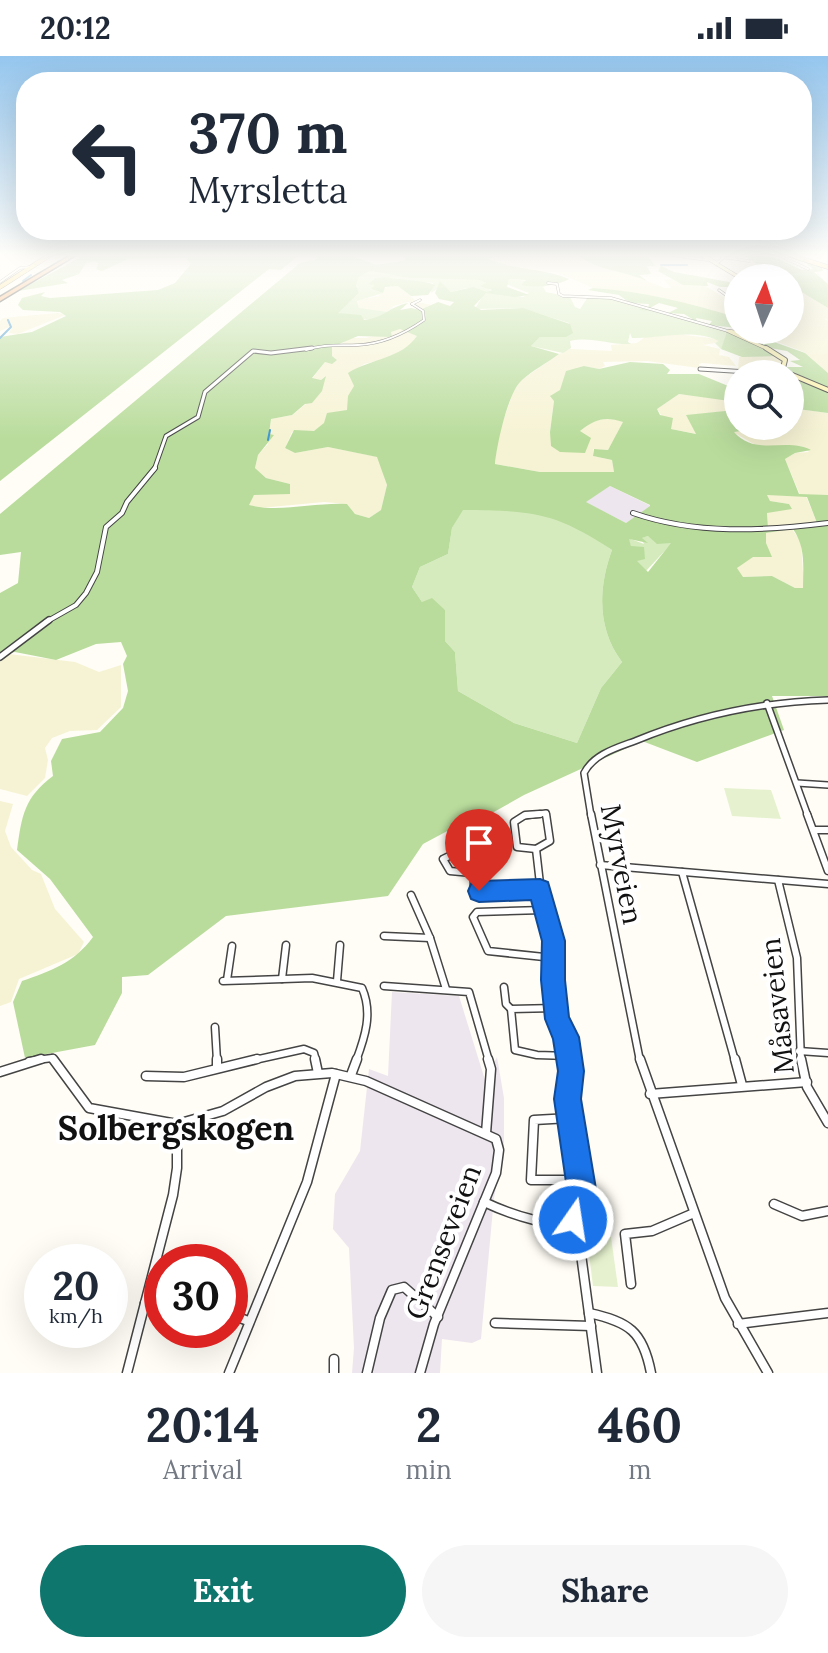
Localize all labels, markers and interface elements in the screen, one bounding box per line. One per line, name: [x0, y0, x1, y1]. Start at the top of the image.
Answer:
text: 20:12: [40, 9, 111, 47]
text: 370 m: [188, 97, 348, 168]
icon: left: [56, 104, 160, 208]
text: Myrsletta: [188, 167, 348, 213]
north arrow: [724, 264, 804, 344]
map controls: [724, 264, 804, 440]
button: search: [724, 360, 804, 440]
street label: Myrveien: [593, 801, 651, 927]
pin: [445, 809, 513, 891]
icon: arrive: [457, 821, 501, 865]
street label: Måsaveien: [752, 936, 802, 1076]
district label: Solbergskogen: [58, 1106, 294, 1150]
street label: Grenseveien: [397, 1160, 489, 1324]
position arrow: [531, 1178, 615, 1262]
speed limit sign: 30: [144, 1244, 248, 1348]
text: 20: [53, 1260, 99, 1311]
text: km/h: [49, 1303, 103, 1328]
text: 20:14: [146, 1394, 260, 1455]
text: 2: [416, 1394, 442, 1455]
text: 460: [598, 1394, 682, 1455]
text: Arrival: [163, 1453, 243, 1486]
text: min: [406, 1453, 452, 1486]
text: m: [628, 1453, 652, 1486]
button: Exit: [40, 1545, 406, 1637]
button: Share: [422, 1545, 788, 1637]

